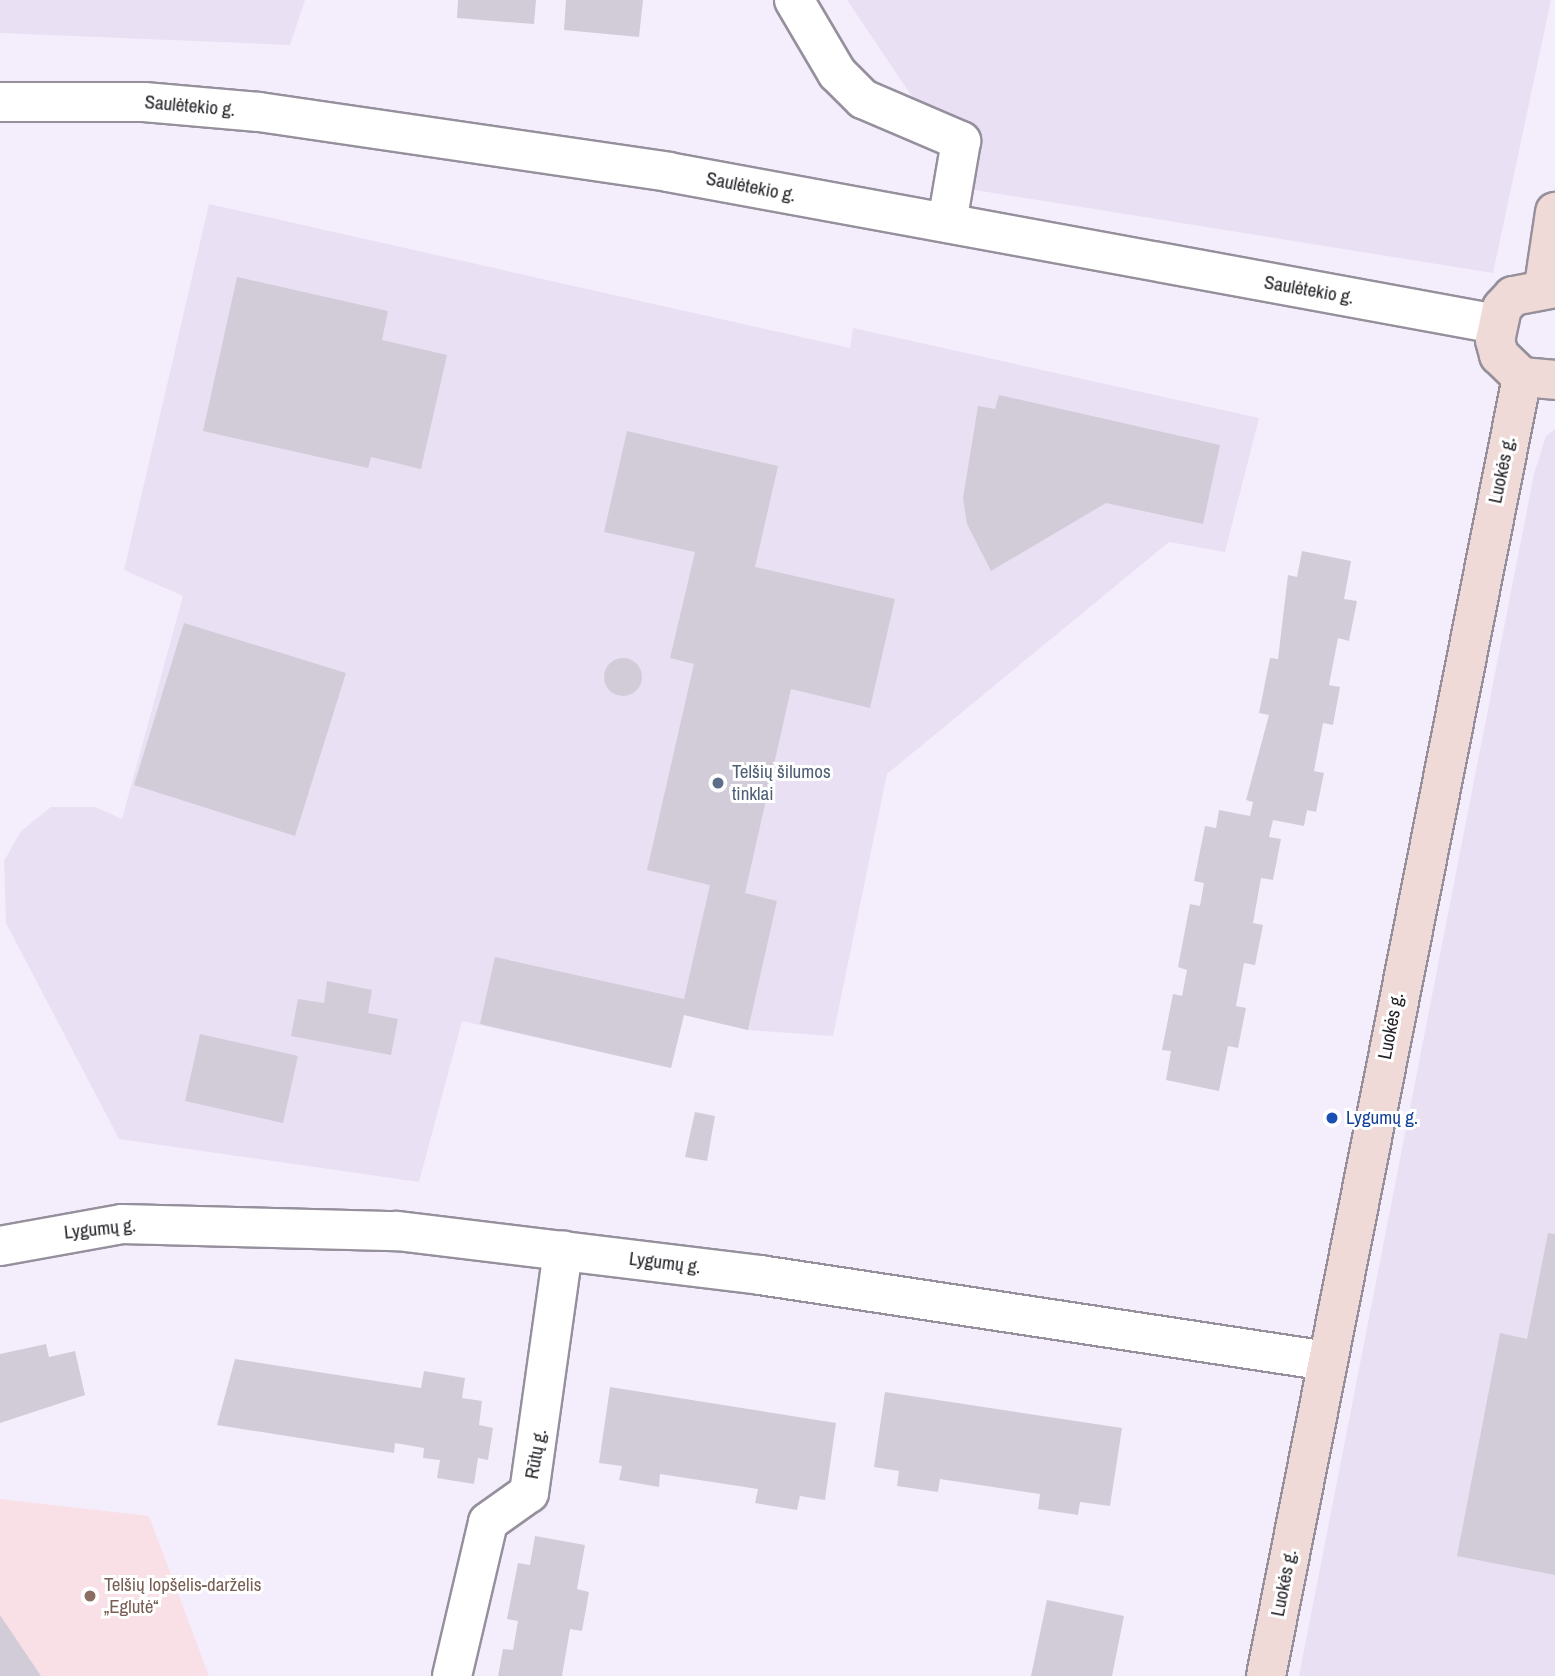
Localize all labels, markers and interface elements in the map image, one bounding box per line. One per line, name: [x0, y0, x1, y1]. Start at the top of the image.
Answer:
street label: Saulėtekio g.: [144, 91, 236, 121]
street label: Saulėtekio g.: [704, 167, 798, 207]
street label: Saulėtekio g.: [1262, 271, 1356, 309]
street label: Luokės g.: [1484, 435, 1520, 505]
place label: Telšių šilumos tinklai: [732, 761, 831, 805]
marker: Telšių šilumos tinklai: [710, 775, 726, 791]
street label: Luokės g.: [1373, 991, 1409, 1061]
place label: Lygumų g.: [1346, 1107, 1418, 1129]
marker: Lygumų g.: [1324, 1110, 1340, 1126]
street label: Lygumų g.: [63, 1214, 137, 1244]
street label: Lygumų g.: [628, 1247, 702, 1279]
street label: Rūtų g.: [520, 1427, 552, 1481]
street label: Luokės g.: [1266, 1548, 1302, 1618]
place label: Telšių lopšelis-darželis „Eglutė“: [104, 1574, 262, 1618]
marker: Telšių lopšelis-darželis „Eglutė“: [82, 1588, 98, 1604]

